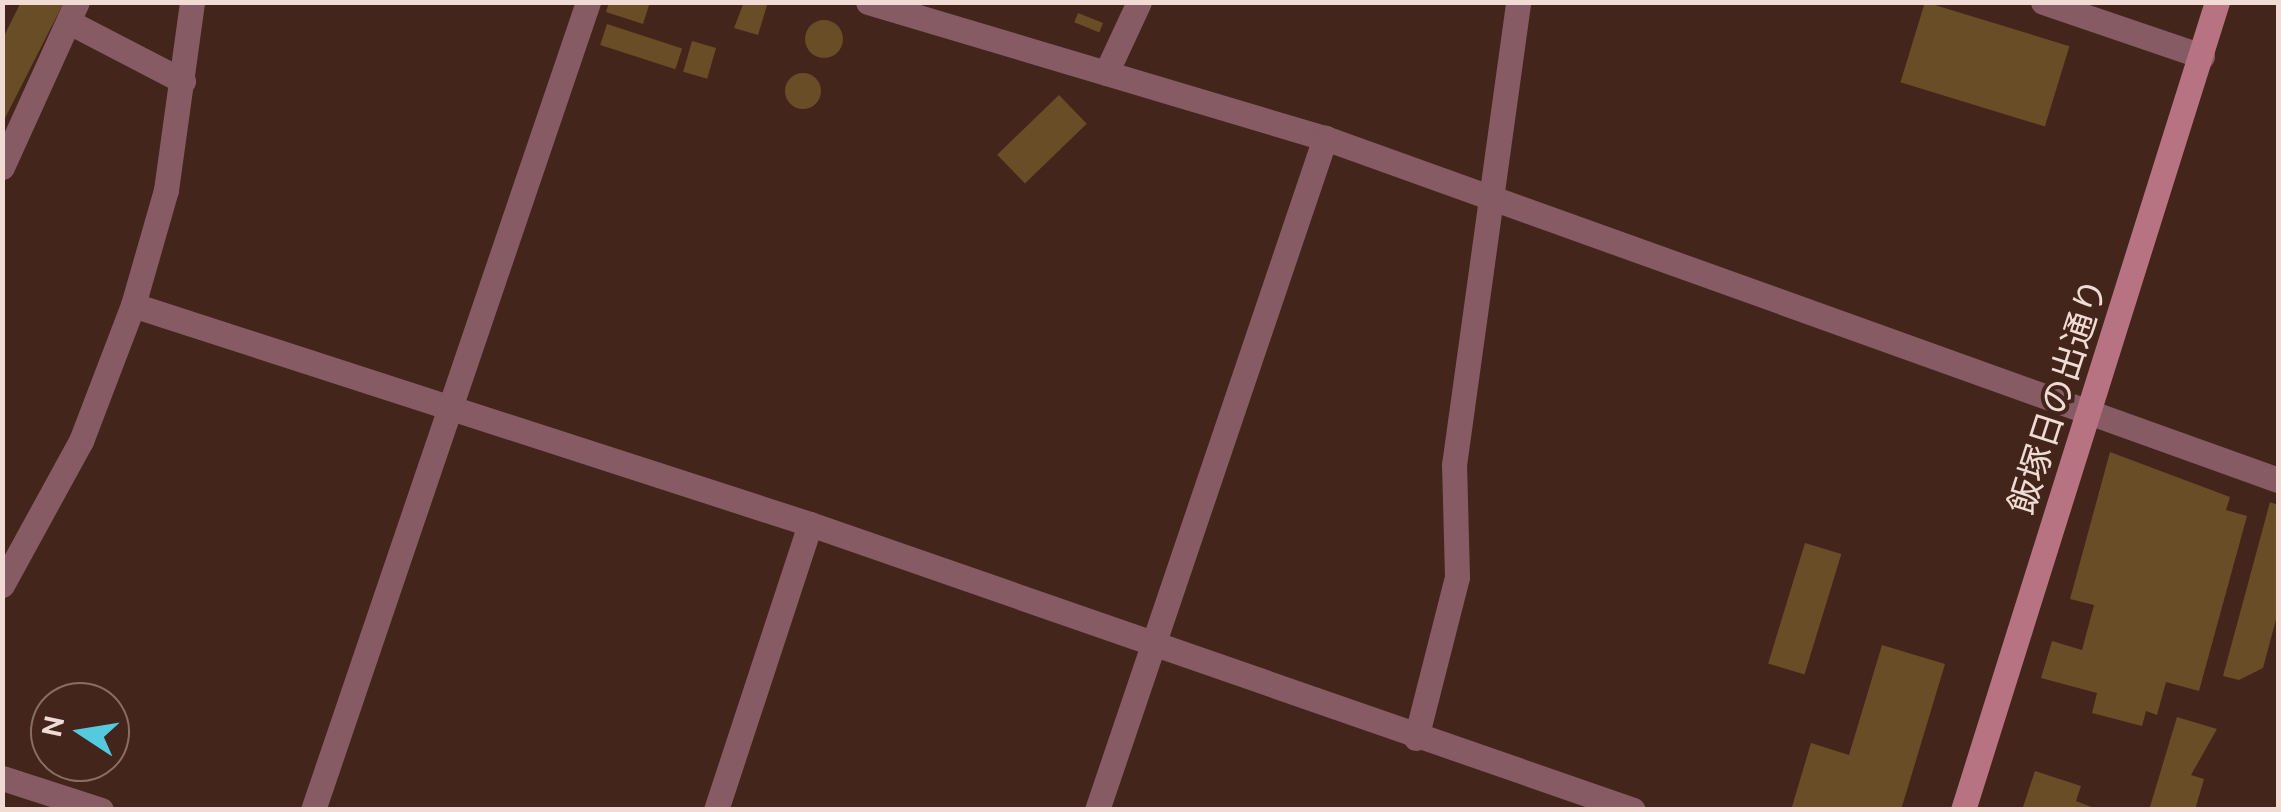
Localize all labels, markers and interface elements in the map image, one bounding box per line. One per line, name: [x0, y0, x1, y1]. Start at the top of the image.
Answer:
street label: 飯塚日の出通り: [1999, 273, 2115, 519]
north arrow: [30, 682, 130, 782]
text: N: [35, 713, 69, 740]

